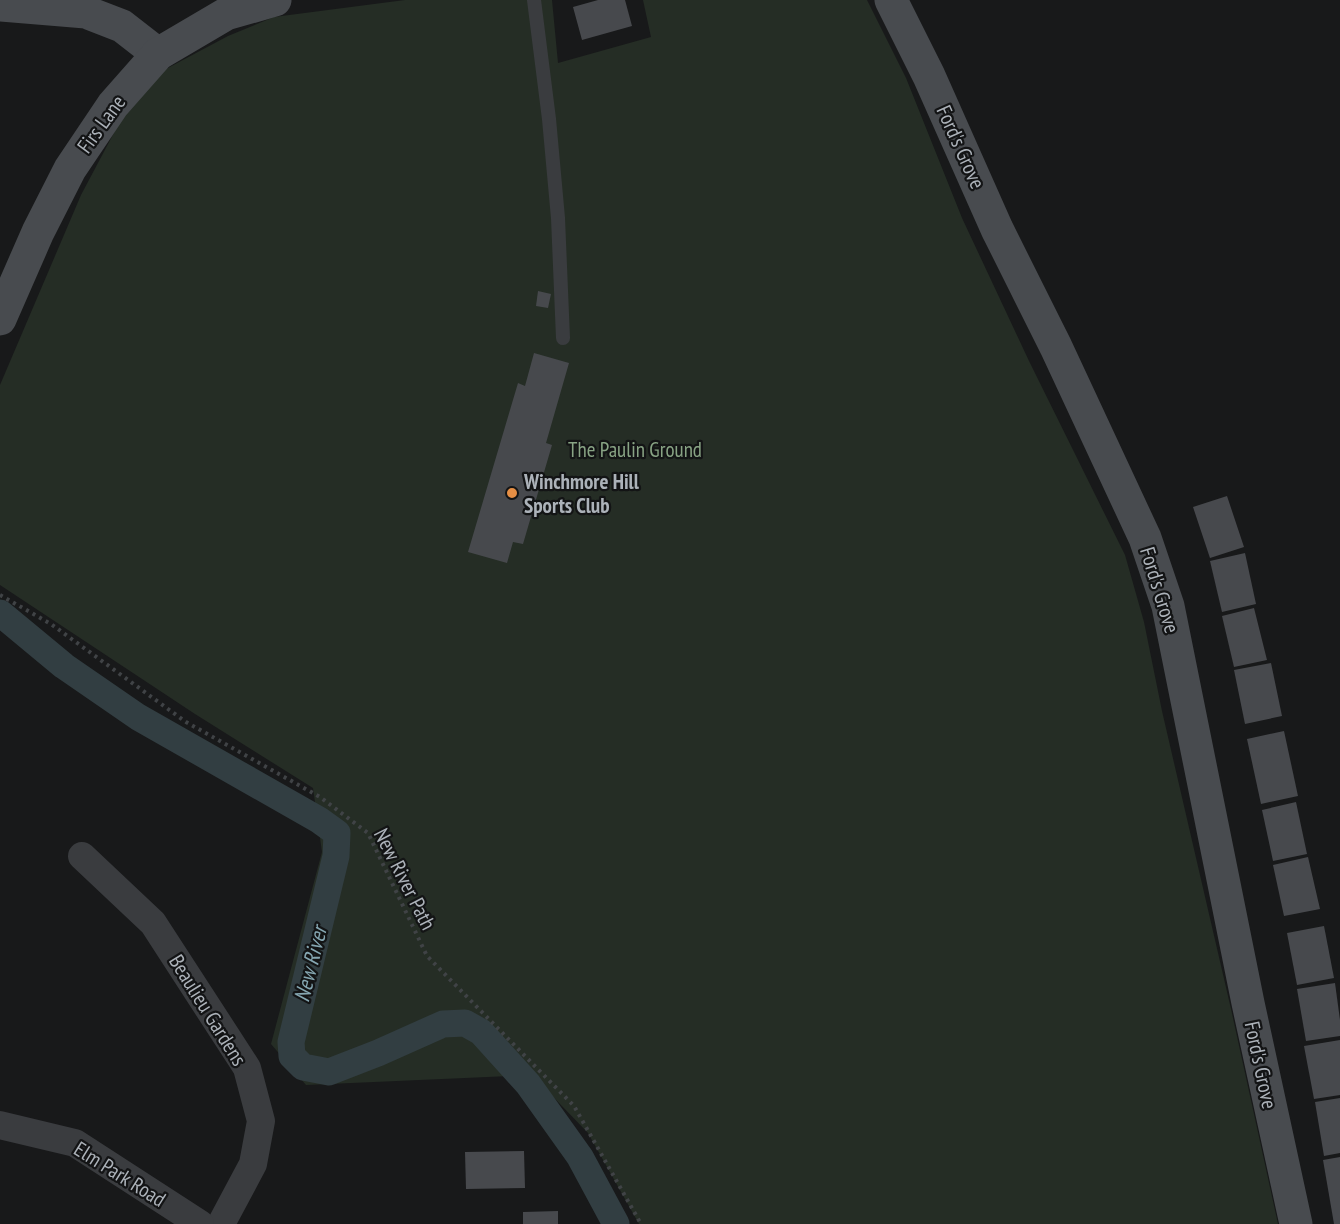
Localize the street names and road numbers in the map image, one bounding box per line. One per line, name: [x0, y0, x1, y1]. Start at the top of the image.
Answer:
street label: Firs Lane: [71, 90, 131, 158]
street label: Ford's Grove: [931, 101, 991, 193]
street label: Ford's Grove: [1134, 544, 1186, 636]
street label: New River Path: [368, 824, 442, 934]
street label: Beaulieu Gardens: [163, 949, 253, 1071]
street label: Ford's Grove: [1239, 1019, 1283, 1111]
street label: Elm Park Road: [69, 1135, 171, 1213]

